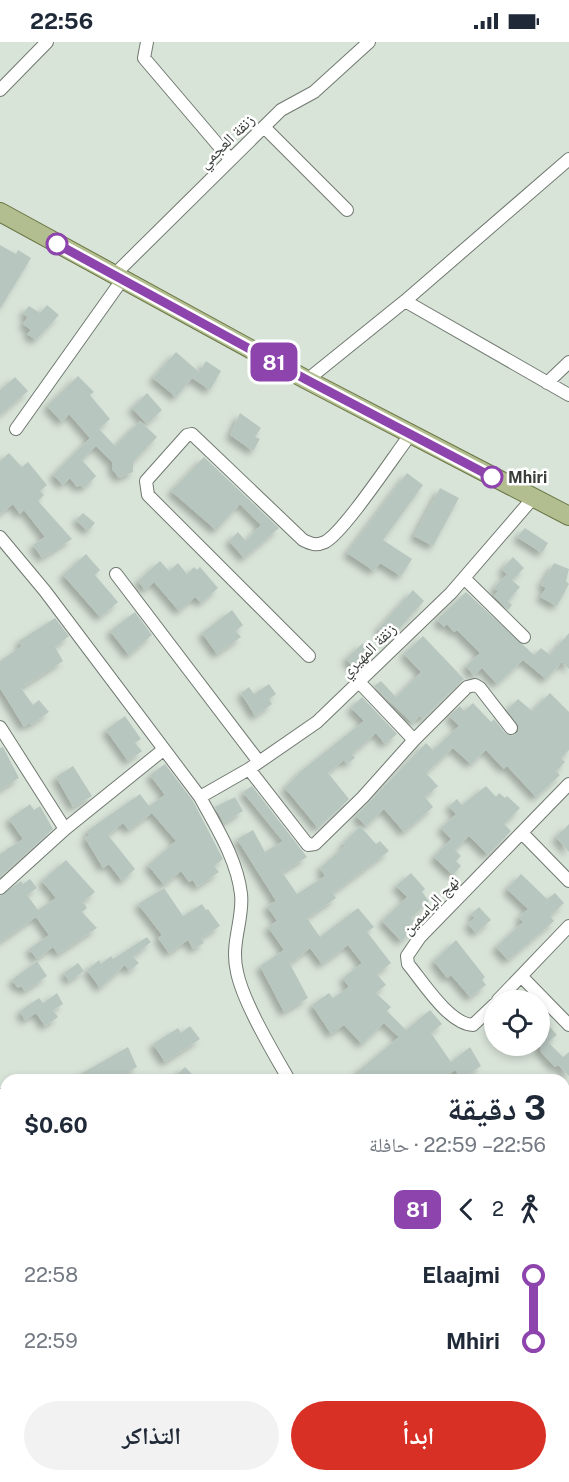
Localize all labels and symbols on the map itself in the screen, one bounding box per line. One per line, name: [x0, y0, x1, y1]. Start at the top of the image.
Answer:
street label: زنقة العجمي: [195, 110, 260, 175]
unlabelled marker: [46, 233, 68, 255]
line badge: 81: [247, 342, 301, 382]
marker: Mhiri: [481, 466, 503, 488]
place label: Mhiri: [508, 468, 547, 487]
street label: زنقة المهيري: [337, 619, 402, 684]
street label: نهج الياسمين: [398, 872, 464, 939]

